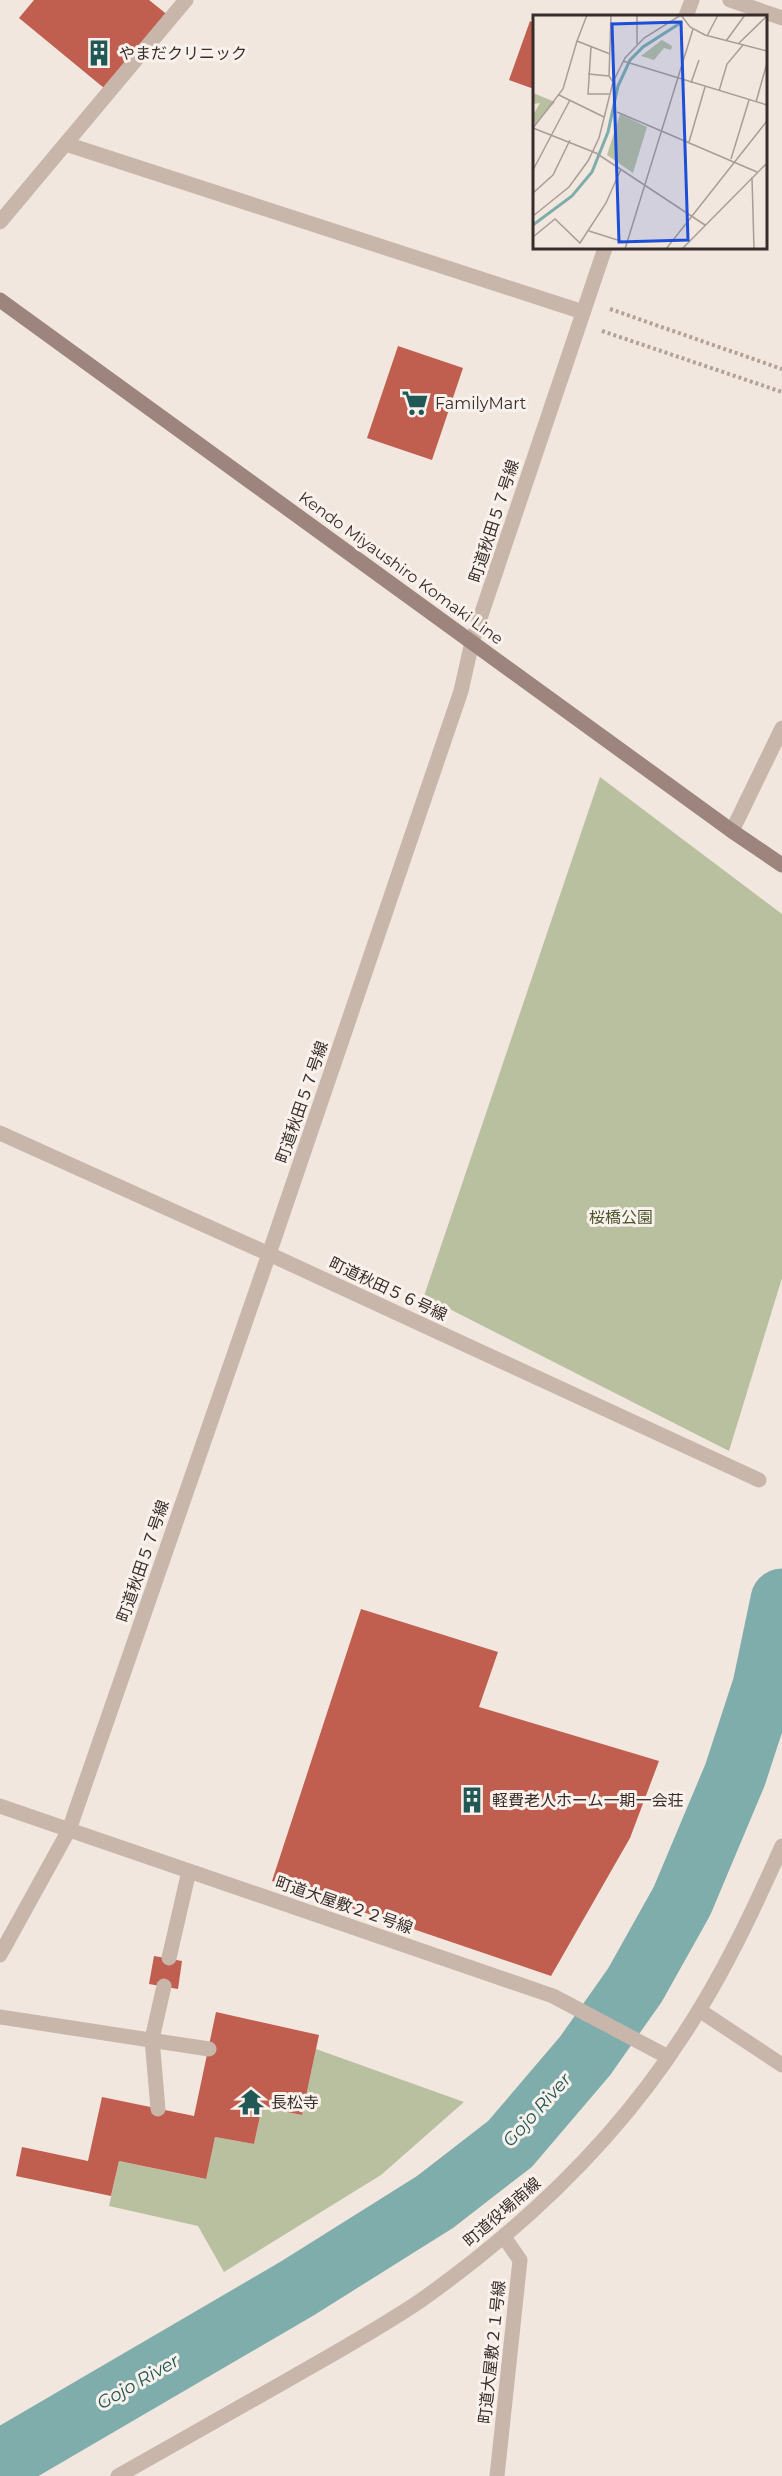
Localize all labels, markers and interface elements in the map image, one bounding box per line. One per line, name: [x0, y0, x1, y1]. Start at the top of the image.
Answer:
inset map: [533, 15, 767, 249]
building icon: やまだクリニック: [84, 38, 114, 68]
place label: やまだクリニック: [119, 44, 247, 63]
supermarket icon: FamilyMart: [400, 388, 430, 418]
place label: FamilyMart: [435, 394, 527, 413]
street label: 町道秋田５７号線: [465, 457, 523, 585]
street label: Kendo Miyaushiro Komaki Line: [295, 488, 507, 648]
street label: 町道秋田５７号線: [272, 1038, 332, 1166]
park label: 桜橋公園: [589, 1208, 653, 1227]
street label: 町道秋田５６号線: [326, 1253, 450, 1325]
street label: 町道秋田５７号線: [113, 1497, 173, 1625]
building icon: 軽費老人ホーム一期一会荘: [457, 1785, 487, 1815]
place label: 軽費老人ホーム一期一会荘: [492, 1791, 684, 1810]
street label: 町道大屋敷２２号線: [273, 1873, 415, 1937]
water label: Gojo River: [498, 2068, 576, 2151]
temple icon: 長松寺: [236, 2087, 266, 2117]
place label: 長松寺: [271, 2093, 319, 2112]
street label: 町道役場南線: [460, 2173, 544, 2251]
street label: 町道大屋敷２１号線: [475, 2279, 509, 2425]
water label: Gojo River: [93, 2349, 184, 2414]

